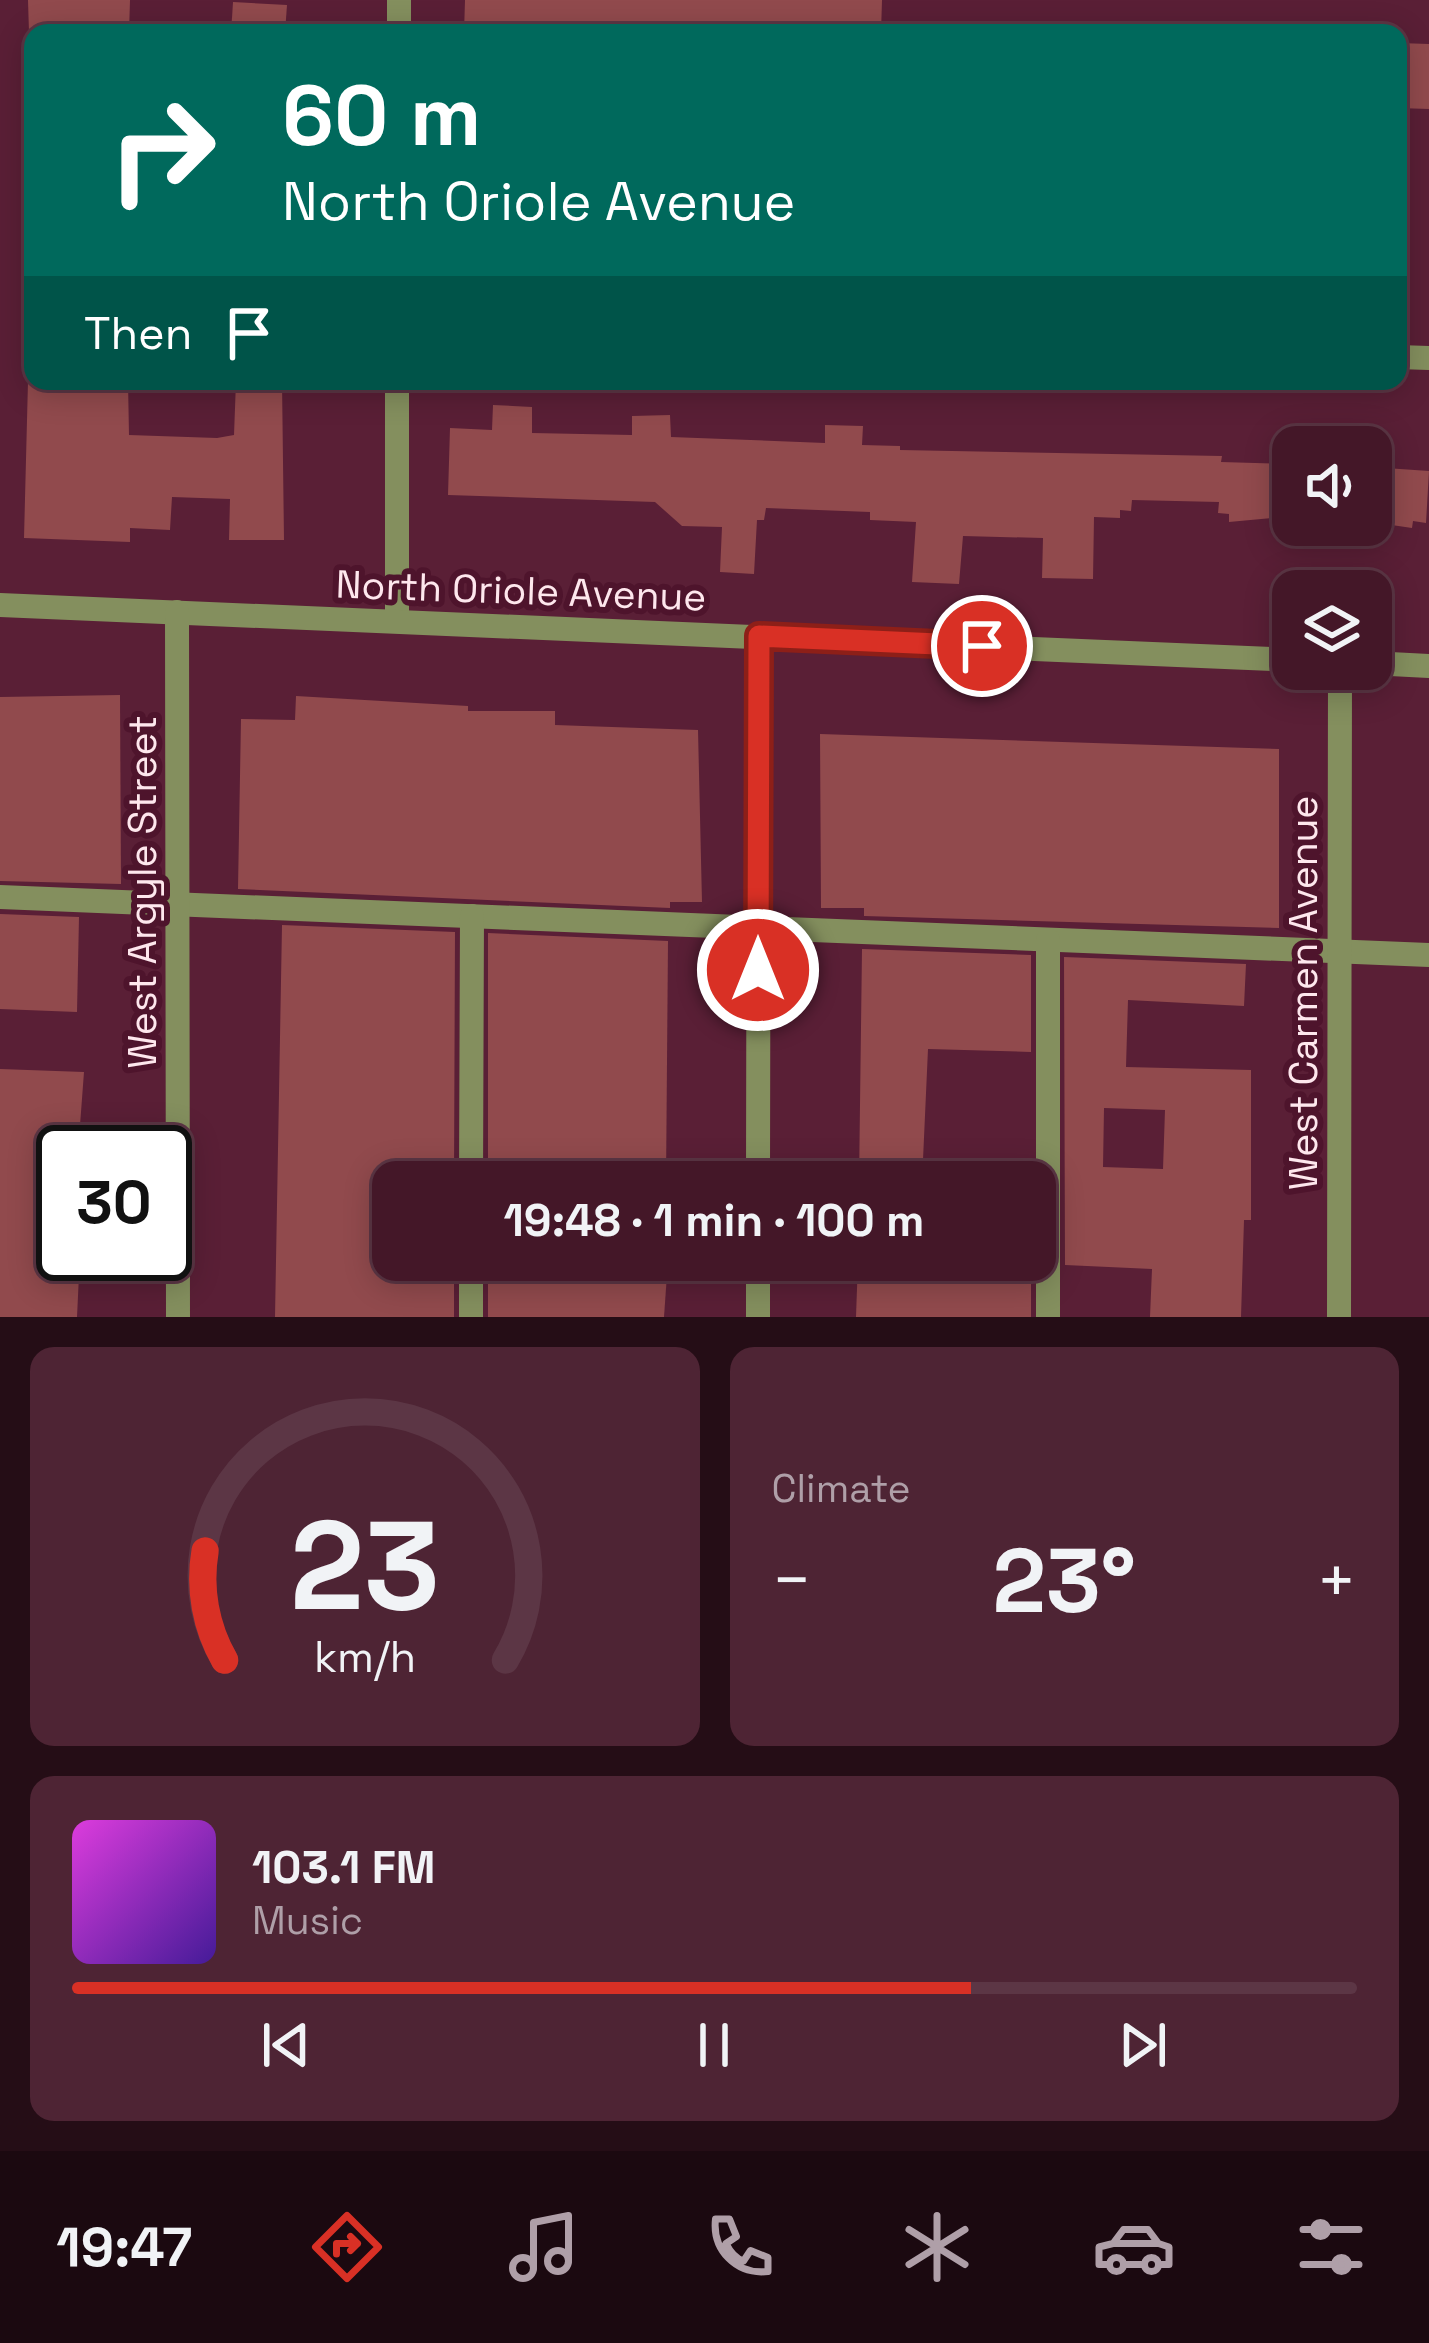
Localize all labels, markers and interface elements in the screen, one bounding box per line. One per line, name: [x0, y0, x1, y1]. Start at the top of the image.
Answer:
text: 60 m: [282, 62, 481, 170]
icon: right: [84, 72, 240, 228]
text: North Oriole Avenue: [282, 167, 796, 236]
icon: arrive: [216, 300, 282, 366]
text: Then: [84, 305, 192, 362]
map controls: [1272, 426, 1392, 690]
button: sound: [1272, 426, 1392, 546]
street label: North Oriole Avenue: [335, 560, 707, 621]
button: layers: [1272, 570, 1392, 690]
pin: [931, 595, 1033, 697]
icon: arrive: [949, 613, 1015, 679]
street label: West Argyle Street: [118, 715, 167, 1069]
street label: West Carmen Avenue: [1279, 796, 1328, 1190]
position arrow: [695, 907, 821, 1033]
speed limit sign: 30: [36, 1125, 192, 1281]
text: 19:48 · 1 min · 100 m: [504, 1192, 924, 1249]
text: Climate: [772, 1464, 911, 1513]
text: 23: [290, 1486, 440, 1645]
text: 23°: [992, 1523, 1136, 1638]
text: −: [772, 1538, 812, 1622]
text: +: [1316, 1538, 1357, 1622]
text: km/h: [314, 1629, 416, 1684]
text: 103.1 FM: [252, 1839, 435, 1896]
text: Music: [252, 1896, 363, 1945]
icon: previous: [253, 2012, 319, 2078]
icon: pause: [681, 2012, 747, 2078]
icon: next: [1110, 2012, 1176, 2078]
icon: directions: [305, 2205, 389, 2289]
icon: music: [502, 2205, 586, 2289]
icon: phone: [698, 2205, 782, 2289]
icon: climate: [895, 2205, 979, 2289]
icon: car: [1092, 2205, 1176, 2289]
icon: filters: [1289, 2205, 1373, 2289]
text: 19:47: [56, 2213, 192, 2282]

